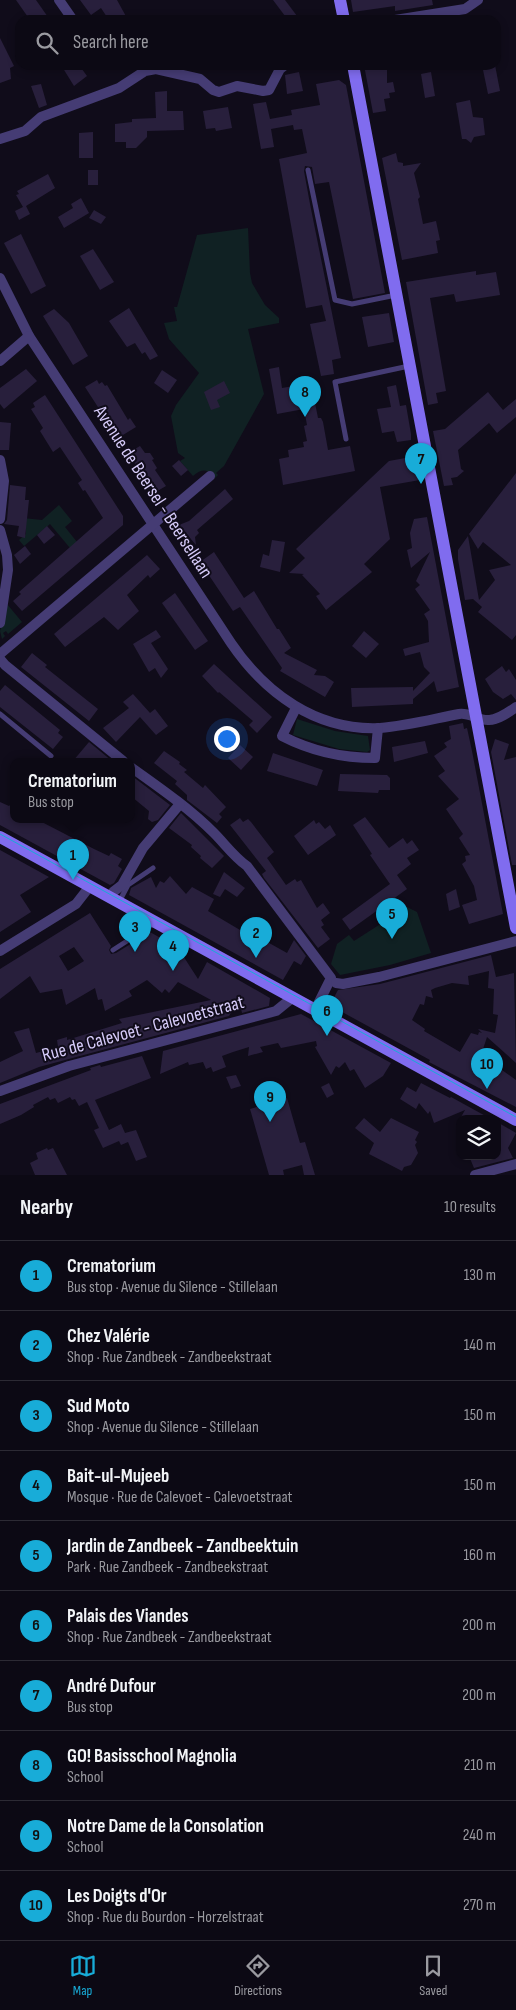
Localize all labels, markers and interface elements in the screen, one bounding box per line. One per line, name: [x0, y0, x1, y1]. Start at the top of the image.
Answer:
search box: [15, 15, 501, 70]
icon: search: [33, 29, 61, 57]
text: Search here: [73, 31, 149, 54]
pin: 8: [289, 376, 321, 417]
street label: Avenue de Beersel - Beersellaan: [88, 401, 217, 583]
pin: 7: [405, 443, 437, 484]
your location: [214, 726, 240, 752]
popup: [10, 758, 135, 823]
text: Crematorium: [28, 770, 117, 793]
text: Bus stop: [28, 793, 74, 812]
pin: 1: [57, 839, 89, 880]
pin: 5: [376, 898, 408, 939]
pin: 3: [119, 911, 151, 952]
pin: 2: [240, 917, 272, 958]
pin: 4: [157, 930, 189, 971]
street label: Rue de Calevoet - Calevoetstraat: [39, 991, 247, 1067]
pin: 6: [311, 995, 343, 1036]
pin: 10: [471, 1048, 503, 1089]
pin: 9: [254, 1081, 286, 1122]
map controls: [456, 1115, 501, 1160]
button: layers: [456, 1115, 501, 1160]
text: Nearby: [20, 1195, 73, 1220]
text: 10 results: [444, 1198, 496, 1217]
text: Crematorium: [67, 1255, 156, 1278]
text: 1: [33, 1266, 39, 1285]
text: 130 m: [464, 1266, 496, 1285]
text: Bus stop · Avenue du Silence - Stillelaan: [67, 1278, 278, 1297]
text: Chez Valérie: [67, 1325, 150, 1348]
text: 2: [32, 1336, 40, 1355]
text: 140 m: [464, 1336, 496, 1355]
text: Shop · Rue Zandbeek - Zandbeekstraat: [67, 1348, 272, 1367]
text: Sud Moto: [67, 1395, 130, 1418]
text: 3: [32, 1406, 40, 1425]
text: 150 m: [464, 1406, 496, 1425]
text: Shop · Avenue du Silence - Stillelaan: [67, 1418, 259, 1437]
text: Bait-ul-Mujeeb: [67, 1465, 169, 1488]
text: 4: [32, 1476, 40, 1495]
text: 150 m: [464, 1476, 496, 1495]
text: Mosque · Rue de Calevoet - Calevoetstraat: [67, 1488, 293, 1507]
text: Jardin de Zandbeek - Zandbeektuin: [67, 1535, 298, 1558]
text: 5: [32, 1546, 40, 1565]
text: 160 m: [463, 1546, 496, 1565]
text: Park · Rue Zandbeek - Zandbeekstraat: [67, 1558, 268, 1577]
text: Palais des Viandes: [67, 1605, 189, 1628]
text: 6: [32, 1616, 40, 1635]
text: 200 m: [462, 1616, 496, 1635]
text: Shop · Rue Zandbeek - Zandbeekstraat: [67, 1628, 272, 1647]
text: André Dufour: [67, 1675, 156, 1698]
text: 7: [33, 1686, 39, 1705]
text: 200 m: [462, 1686, 496, 1705]
text: Bus stop: [67, 1698, 113, 1717]
text: GO! Basisschool Magnolia: [67, 1745, 237, 1768]
text: 8: [32, 1756, 40, 1775]
text: 210 m: [464, 1756, 496, 1775]
text: School: [67, 1768, 103, 1787]
text: Notre Dame de la Consolation: [67, 1815, 264, 1838]
text: 9: [32, 1826, 40, 1845]
text: 240 m: [463, 1826, 496, 1845]
text: School: [67, 1838, 103, 1857]
text: Les Doigts d'Or: [67, 1885, 167, 1908]
text: 10: [29, 1896, 43, 1915]
text: 270 m: [463, 1896, 496, 1915]
text: Shop · Rue du Bourdon - Horzelstraat: [67, 1908, 264, 1927]
tab: Map: [69, 1952, 97, 1999]
tab: Directions: [234, 1952, 282, 1999]
tab: Saved: [419, 1952, 447, 1999]

